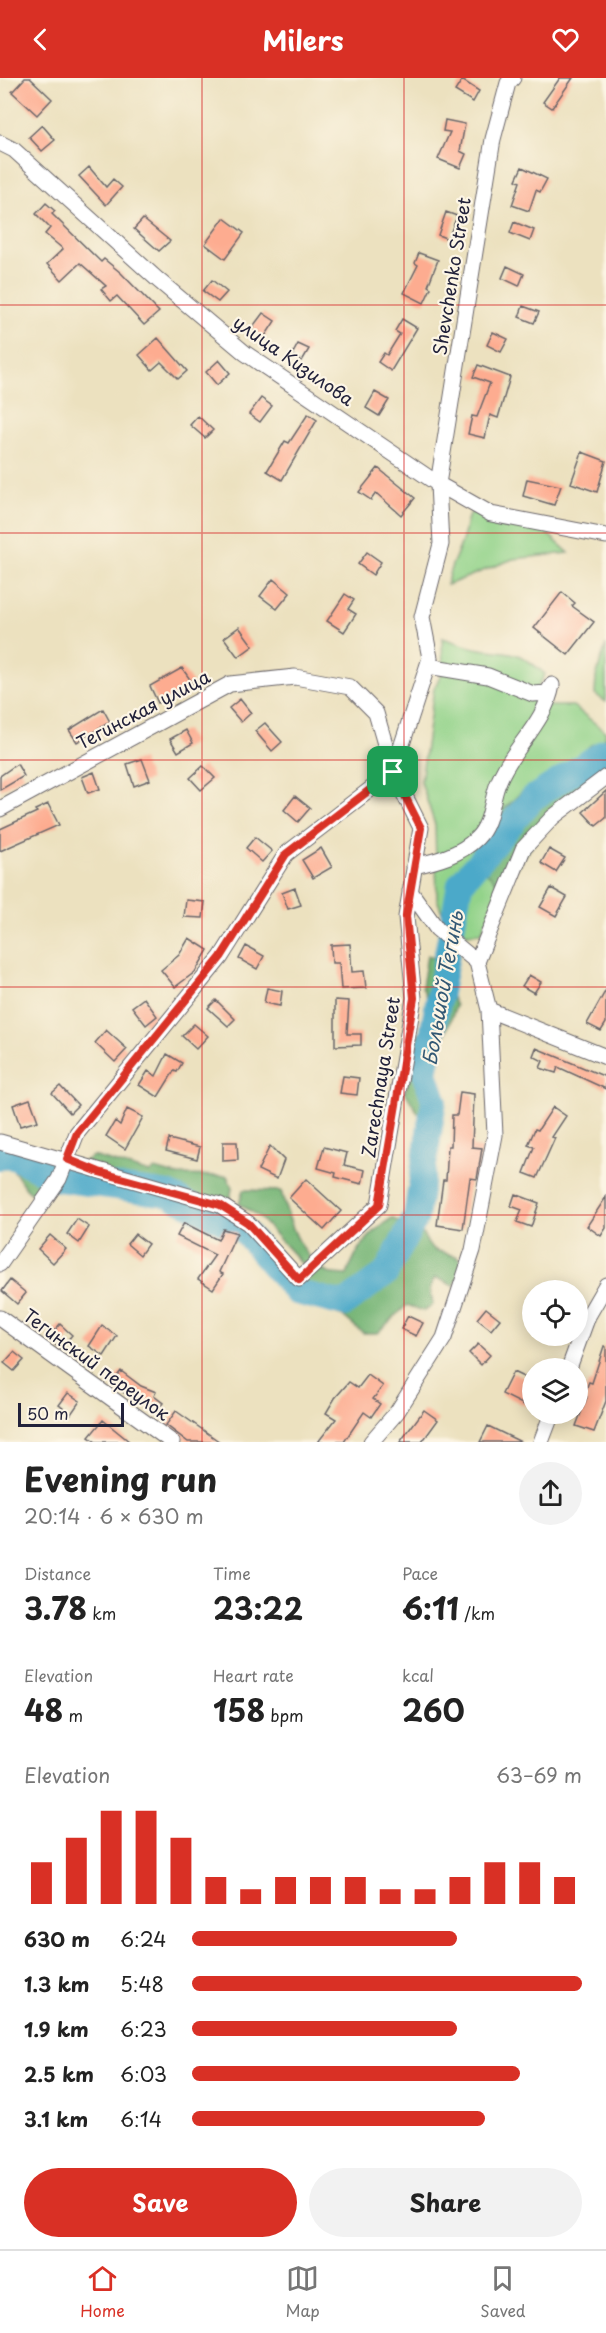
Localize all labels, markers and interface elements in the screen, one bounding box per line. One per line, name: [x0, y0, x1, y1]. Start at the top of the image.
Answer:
text: Milers: [262, 19, 344, 60]
icon: back: [24, 23, 57, 56]
icon: heart: [549, 23, 582, 56]
street label: Shevchenko Street: [425, 195, 477, 357]
street label: улица Кизилова: [228, 308, 361, 412]
street label: Тегинская улица: [71, 662, 215, 756]
pin: [367, 746, 418, 797]
icon: arrive: [376, 755, 409, 788]
water label: Большой Тегинь: [414, 908, 470, 1067]
street label: Zarechnaya Street: [354, 995, 406, 1159]
map controls: [522, 1280, 588, 1424]
button: locate: [522, 1280, 588, 1346]
street label: Тегинский переулок: [18, 1302, 176, 1427]
button: layers: [522, 1358, 588, 1424]
scale bar: [18, 1400, 124, 1428]
text: 50 m: [27, 1401, 68, 1425]
text: Evening run: [24, 1453, 217, 1503]
button: share: [519, 1462, 582, 1525]
text: 20:14 · 6 × 630 m: [24, 1501, 204, 1531]
text: Distance: [24, 1561, 91, 1585]
text: Time: [213, 1561, 251, 1585]
text: Pace: [402, 1561, 438, 1585]
text: 3.78: [24, 1585, 87, 1630]
text: 23:22: [213, 1585, 303, 1630]
text: 6:11: [402, 1585, 459, 1630]
text: km: [87, 1601, 116, 1625]
text: /km: [459, 1601, 495, 1625]
text: Elevation: [24, 1663, 93, 1687]
text: Heart rate: [213, 1663, 294, 1687]
text: kcal: [402, 1663, 434, 1687]
text: 48: [24, 1687, 63, 1732]
text: 158: [213, 1687, 265, 1732]
text: 260: [402, 1687, 465, 1732]
text: m: [63, 1703, 83, 1727]
text: bpm: [265, 1703, 304, 1727]
text: Elevation: [24, 1760, 110, 1790]
text: 63–69 m: [496, 1760, 582, 1790]
text: 630 m: [24, 1924, 90, 1954]
text: 6:24: [120, 1924, 167, 1954]
text: 1.3 km: [24, 1969, 90, 1999]
text: 5:48: [120, 1969, 164, 1999]
text: 1.9 km: [24, 2014, 89, 2044]
text: 6:23: [120, 2014, 167, 2044]
text: 2.5 km: [24, 2059, 94, 2089]
text: 6:03: [120, 2059, 167, 2089]
text: 3.1 km: [24, 2104, 88, 2134]
text: 6:14: [120, 2104, 162, 2134]
button: Save: [24, 2168, 297, 2237]
button: Share: [309, 2168, 582, 2237]
tab: Home: [80, 2262, 125, 2322]
tab: Map: [285, 2262, 320, 2322]
tab: Saved: [480, 2262, 526, 2322]

